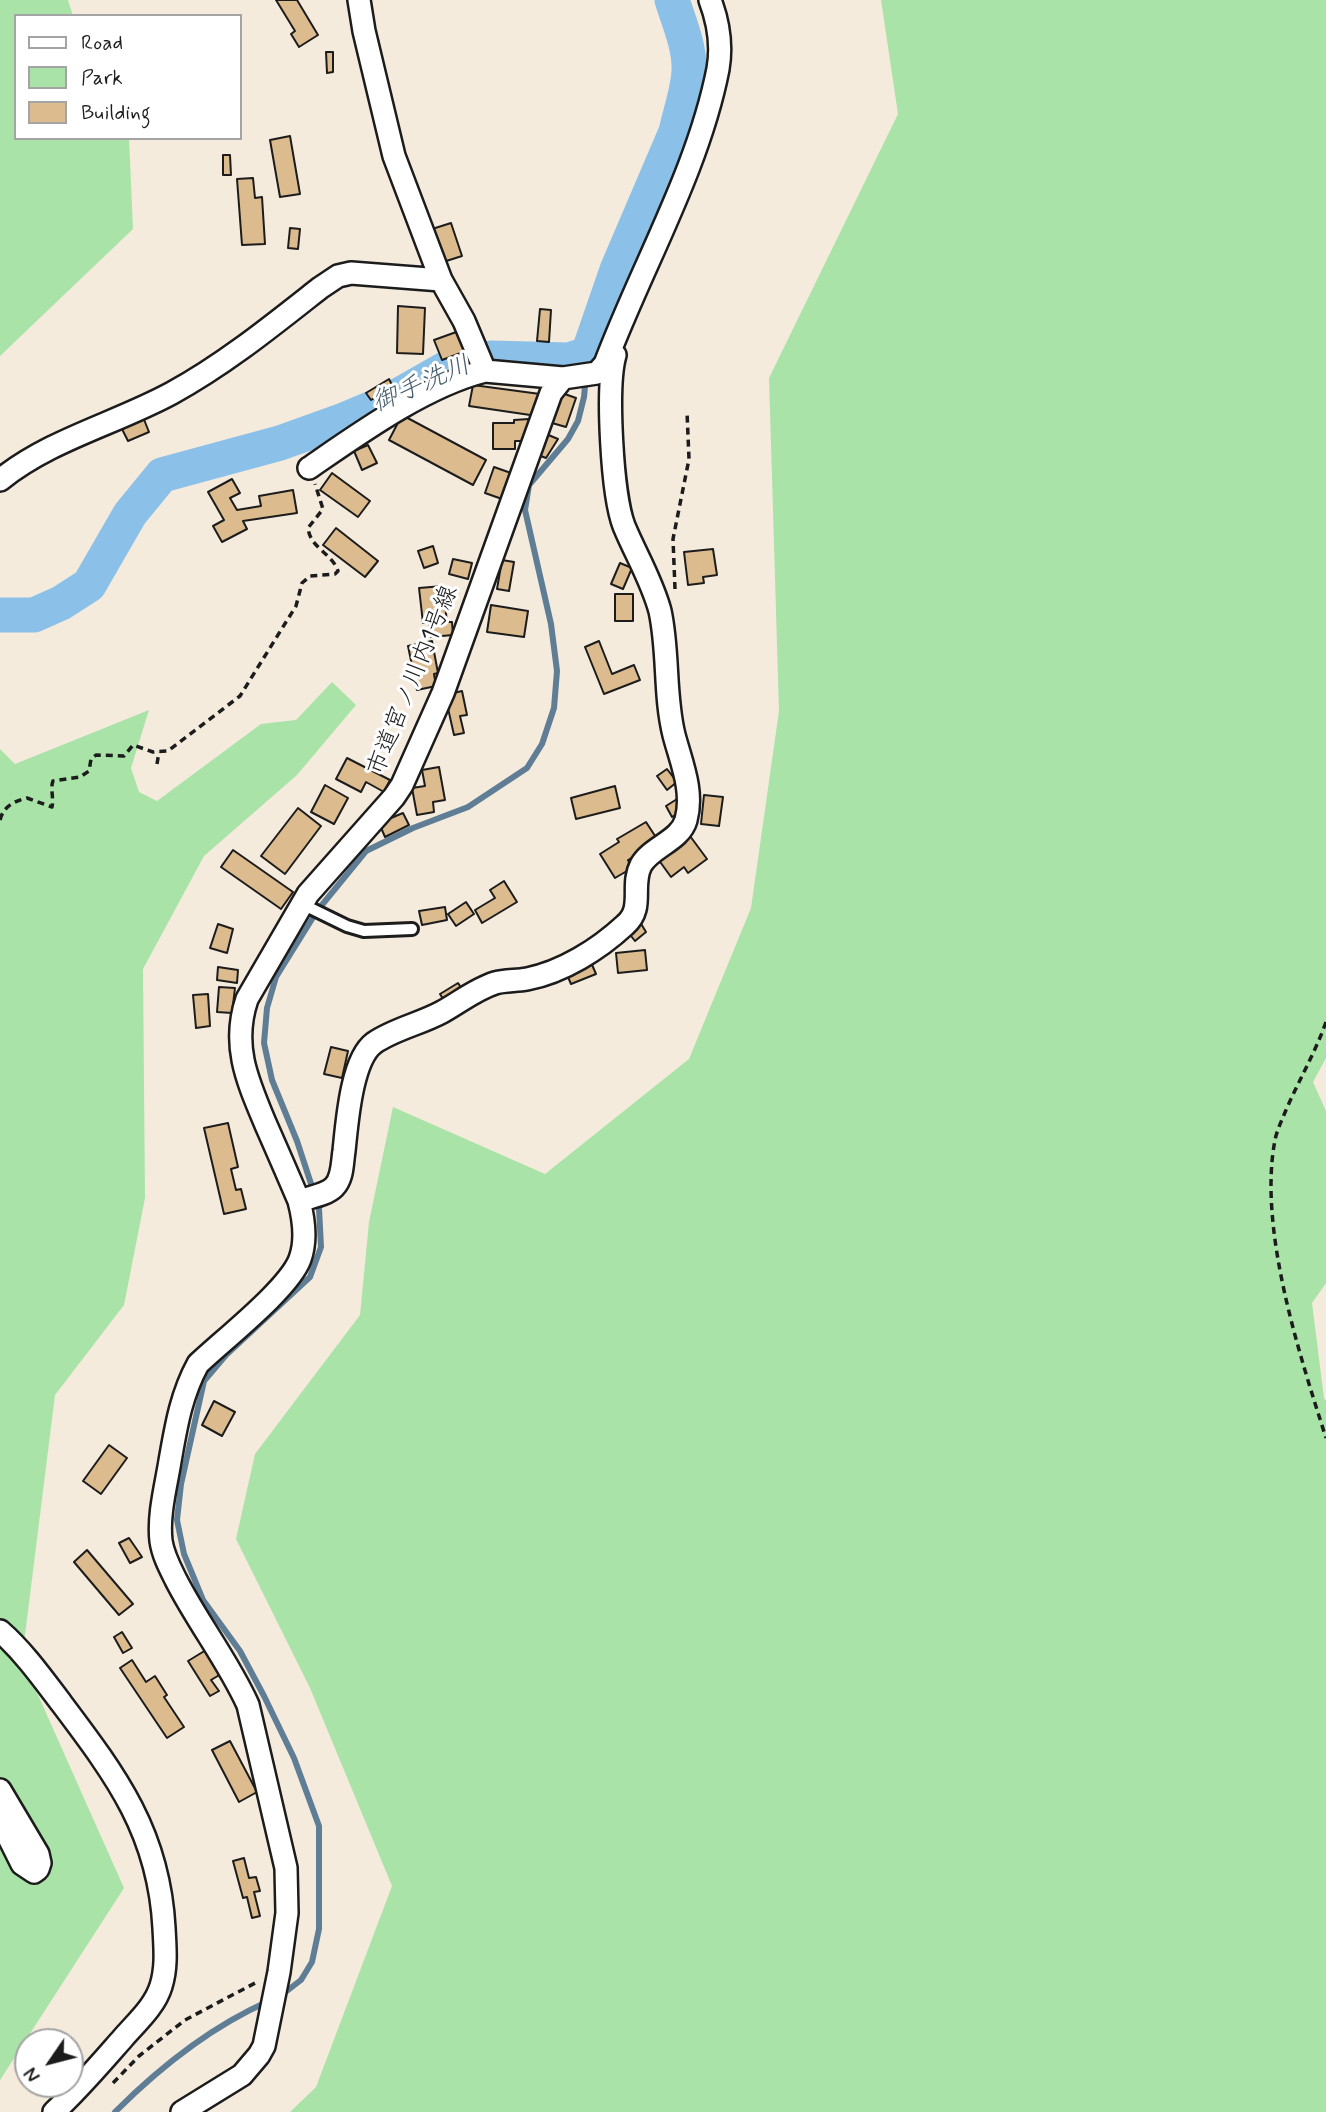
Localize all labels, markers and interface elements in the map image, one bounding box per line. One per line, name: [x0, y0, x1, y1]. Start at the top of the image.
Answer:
legend: [14, 14, 242, 140]
text: Road: [81, 29, 123, 57]
text: Park: [81, 64, 123, 92]
text: Building: [81, 99, 151, 127]
water label: 御手洗川: [368, 351, 476, 421]
street label: 市道宮ノ川内1号線: [363, 582, 465, 780]
north arrow: [14, 2028, 84, 2098]
text: N: [19, 2062, 47, 2087]

